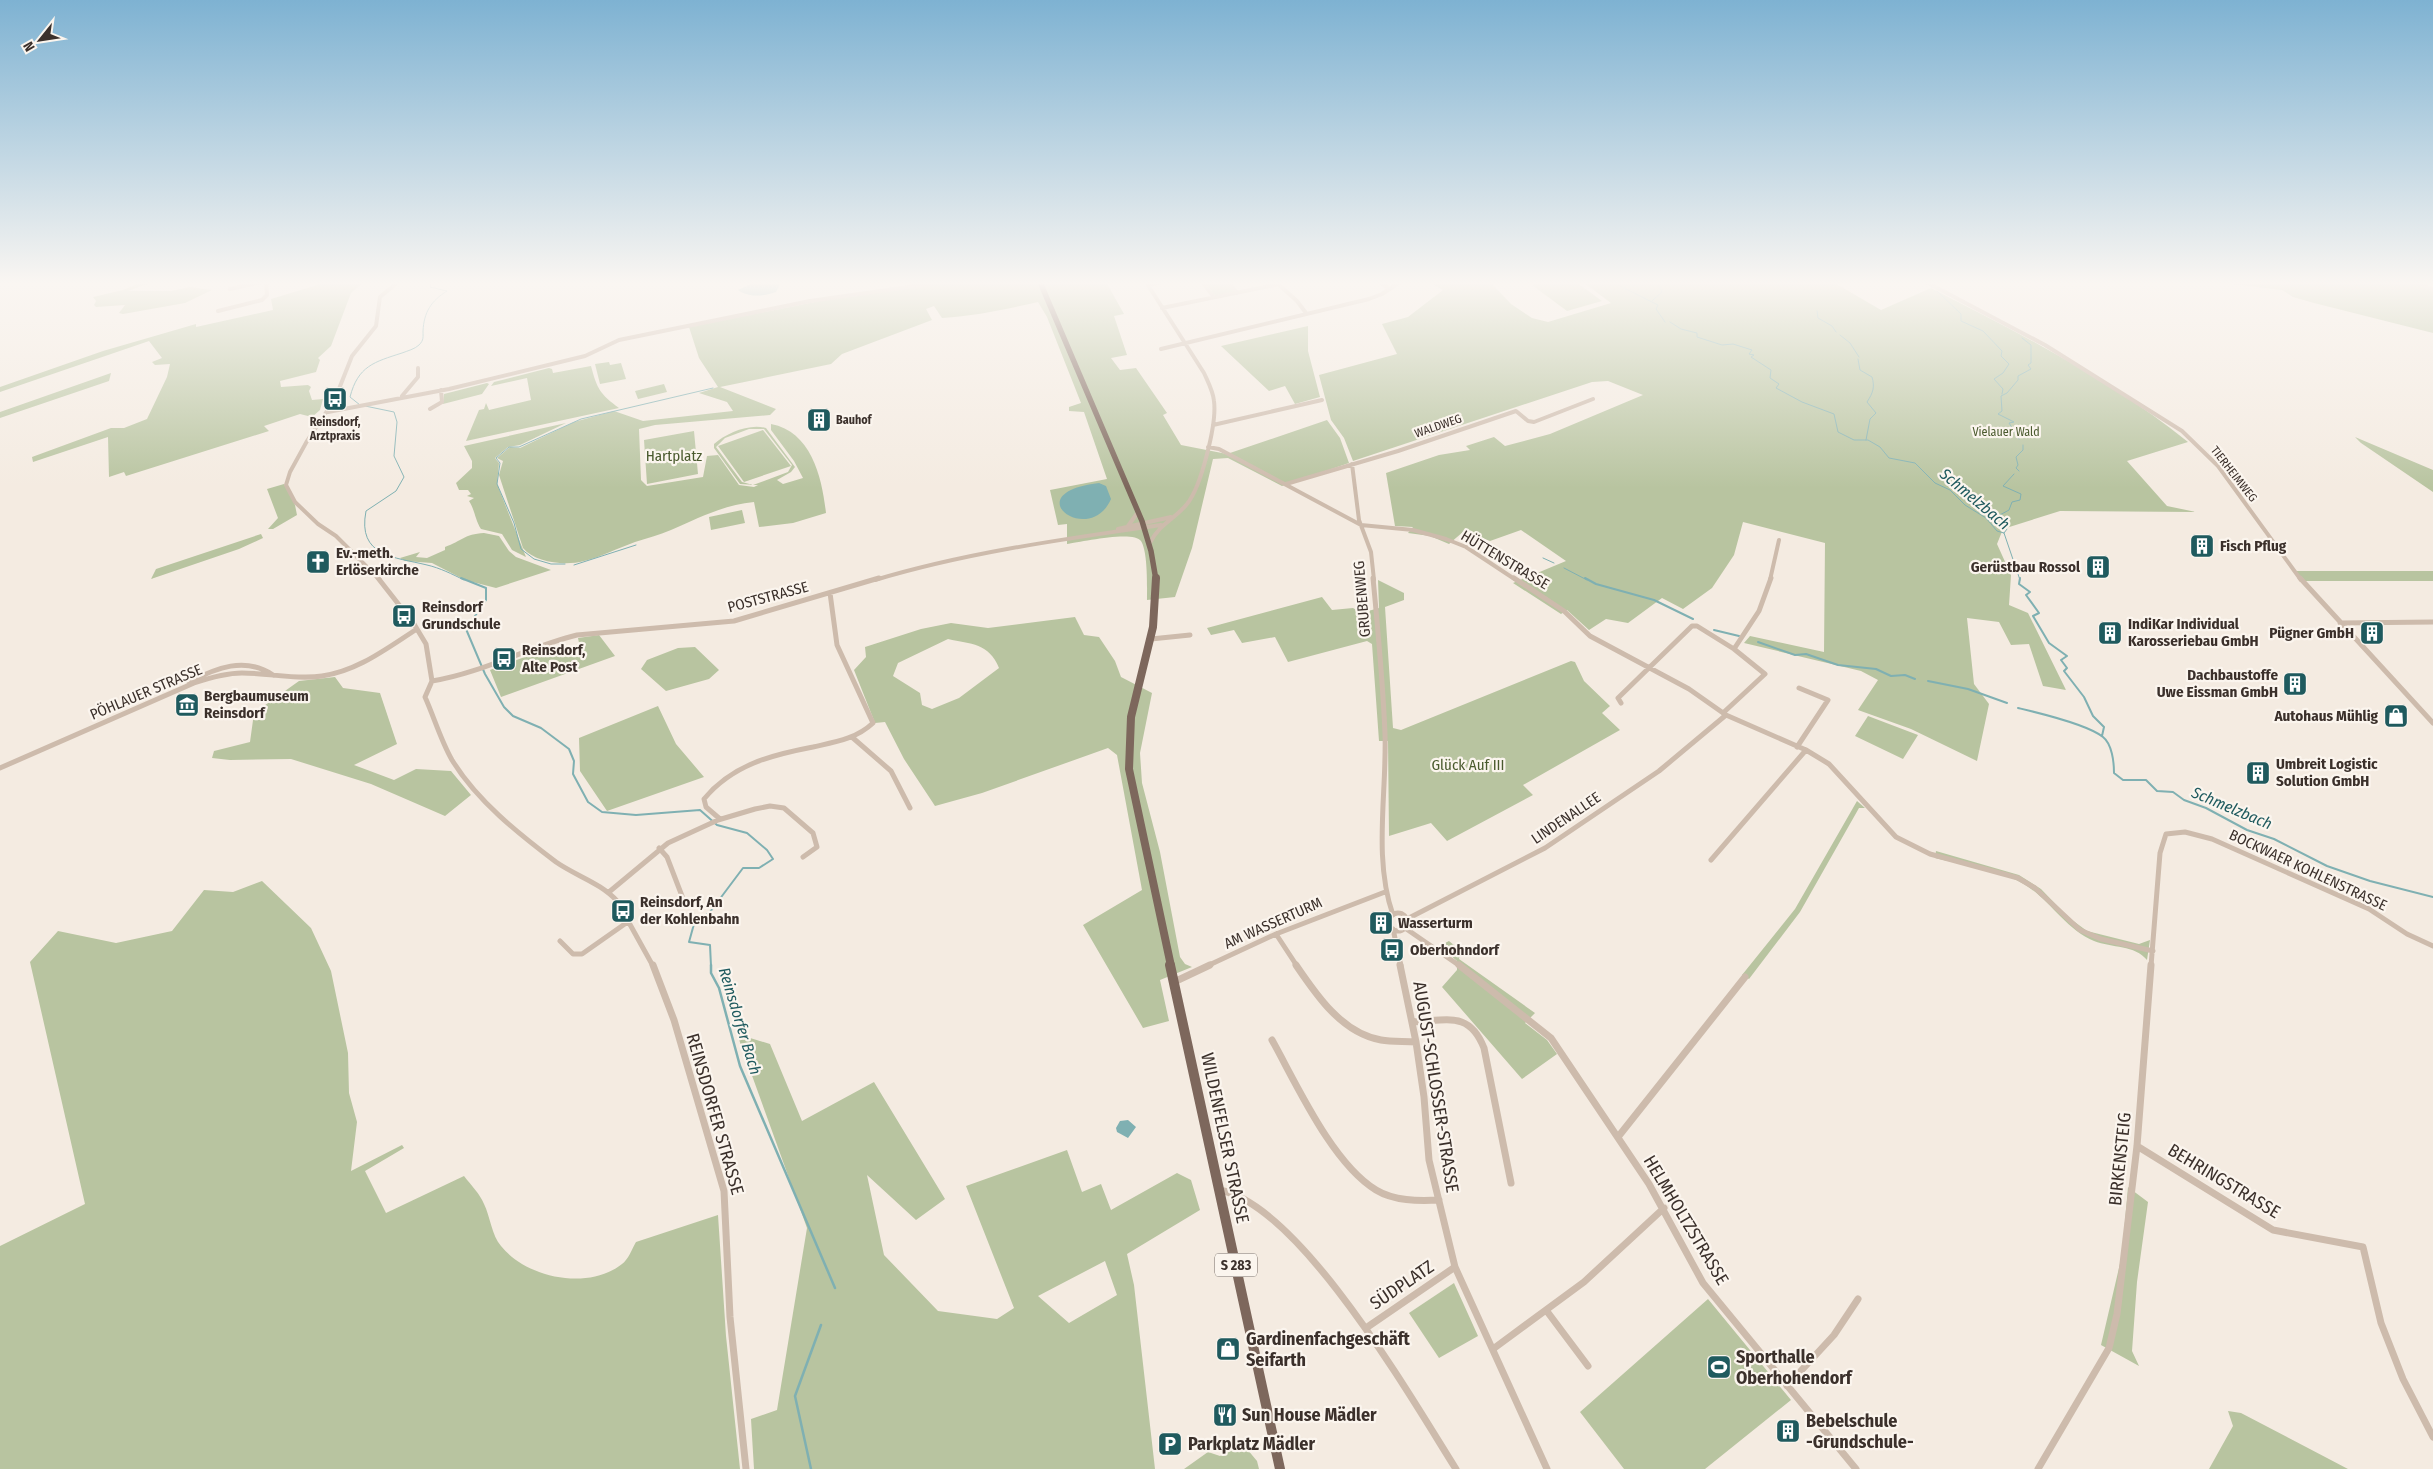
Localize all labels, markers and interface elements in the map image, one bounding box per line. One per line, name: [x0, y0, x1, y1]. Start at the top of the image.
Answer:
north arrow: [15, 15, 65, 65]
text: N: [20, 38, 39, 54]
bus stop icon: Reinsdorf, Arztpraxis: [322, 386, 348, 412]
building icon: Bauhof: [806, 407, 832, 433]
street label: WALDWEG: [1413, 411, 1464, 441]
place label: Bauhof: [836, 413, 873, 427]
place label: Reinsdorf, Arztpraxis: [309, 415, 361, 443]
park label: Vielauer Wald: [1972, 425, 2040, 439]
street label: TIERHEIMWEG: [2208, 443, 2260, 505]
park label: Hartplatz: [646, 447, 702, 465]
water label: Schmelzbach: [1935, 464, 2014, 534]
street label: HÜTTENSTRASSE: [1458, 527, 1552, 593]
building icon: Fisch Pflug: [2189, 533, 2215, 559]
place label: Fisch Pflug: [2220, 537, 2287, 555]
place label: Ev.-meth. Erlöserkirche: [336, 544, 419, 579]
church icon: Ev.-meth. Erlöserkirche: [305, 549, 331, 575]
building icon: Gerüstbau Rossol: [2085, 554, 2111, 580]
place label: Gerüstbau Rossol: [1971, 558, 2081, 576]
street label: GRUBENWEG: [1350, 560, 1374, 638]
street label: POSTSTRASSE: [726, 578, 810, 616]
place label: Reinsdorf Grundschule: [422, 598, 501, 633]
bus stop icon: Reinsdorf Grundschule: [391, 603, 417, 629]
place label: IndiKar Individual Karosseriebau GmbH: [2128, 615, 2259, 650]
building icon: IndiKar Individual Karosseriebau GmbH: [2097, 620, 2123, 646]
building icon: Pügner GmbH: [2359, 620, 2385, 646]
place label: Pügner GmbH: [2269, 624, 2354, 642]
place label: Reinsdorf, Alte Post: [521, 641, 585, 676]
bus stop icon: Reinsdorf, Alte Post: [491, 646, 517, 672]
street label: PÖHLAUER STRASSE: [87, 660, 205, 724]
place label: Dachbaustoffe Uwe Eissman GmbH: [2157, 666, 2278, 701]
building icon: Dachbaustoffe Uwe Eissman GmbH: [2282, 671, 2308, 697]
place label: Bergbaumuseum Reinsdorf: [204, 687, 309, 722]
museum icon: Bergbaumuseum Reinsdorf: [174, 692, 200, 718]
shop icon: Autohaus Mühlig: [2383, 703, 2409, 729]
place label: Autohaus Mühlig: [2273, 707, 2379, 725]
place label: Umbreit Logistic Solution GmbH: [2276, 755, 2378, 790]
park label: Glück Auf III: [1432, 756, 1504, 774]
building icon: Umbreit Logistic Solution GmbH: [2245, 760, 2271, 786]
water label: Schmelzbach: [2188, 782, 2275, 833]
street label: LINDENALLEE: [1528, 788, 1604, 848]
street label: BOCKWAER KOHLENSTRASSE: [2226, 826, 2390, 914]
place label: Reinsdorf, An der Kohlenbahn: [640, 893, 740, 928]
street label: AM WASSERTURM: [1221, 893, 1325, 953]
bus stop icon: Reinsdorf, An der Kohlenbahn: [610, 898, 636, 924]
building icon: Wasserturm: [1368, 910, 1394, 936]
place label: Wasserturm: [1398, 914, 1473, 932]
bus stop icon: Oberhohndorf: [1379, 937, 1405, 963]
place label: Oberhohndorf: [1410, 941, 1500, 959]
water label: Reinsdorfer Bach: [715, 965, 765, 1077]
street label: AUGUST-SCHLOSSER-STRASSE: [1408, 980, 1464, 1194]
street label: REINSDORFER STRASSE: [681, 1031, 749, 1197]
street label: WILDENFELSER STRASSE: [1196, 1051, 1254, 1225]
street label: BIRKENSTEIG: [2104, 1111, 2136, 1207]
street label: BEHRINGSTRASSE: [2164, 1139, 2284, 1223]
street label: HELMHOLTZSTRASSE: [1639, 1151, 1733, 1289]
road number: S 283: [1215, 1254, 1257, 1276]
street label: SÜDPLATZ: [1366, 1256, 1438, 1314]
place label: Gardinenfachgeschäft Seifarth: [1246, 1328, 1411, 1371]
shop icon: Gardinenfachgeschäft Seifarth: [1215, 1336, 1241, 1362]
place label: Sporthalle Oberhohendorf: [1736, 1346, 1854, 1389]
sports icon: Sporthalle Oberhohendorf: [1706, 1354, 1732, 1380]
restaurant icon: Sun House Mädler: [1212, 1402, 1238, 1428]
place label: Sun House Mädler: [1242, 1404, 1377, 1426]
place label: Bebelschule -Grundschule-: [1806, 1410, 1914, 1453]
building icon: Bebelschule -Grundschule-: [1775, 1418, 1801, 1444]
parking icon: Parkplatz Mädler: [1157, 1431, 1183, 1457]
place label: Parkplatz Mädler: [1188, 1433, 1315, 1455]

